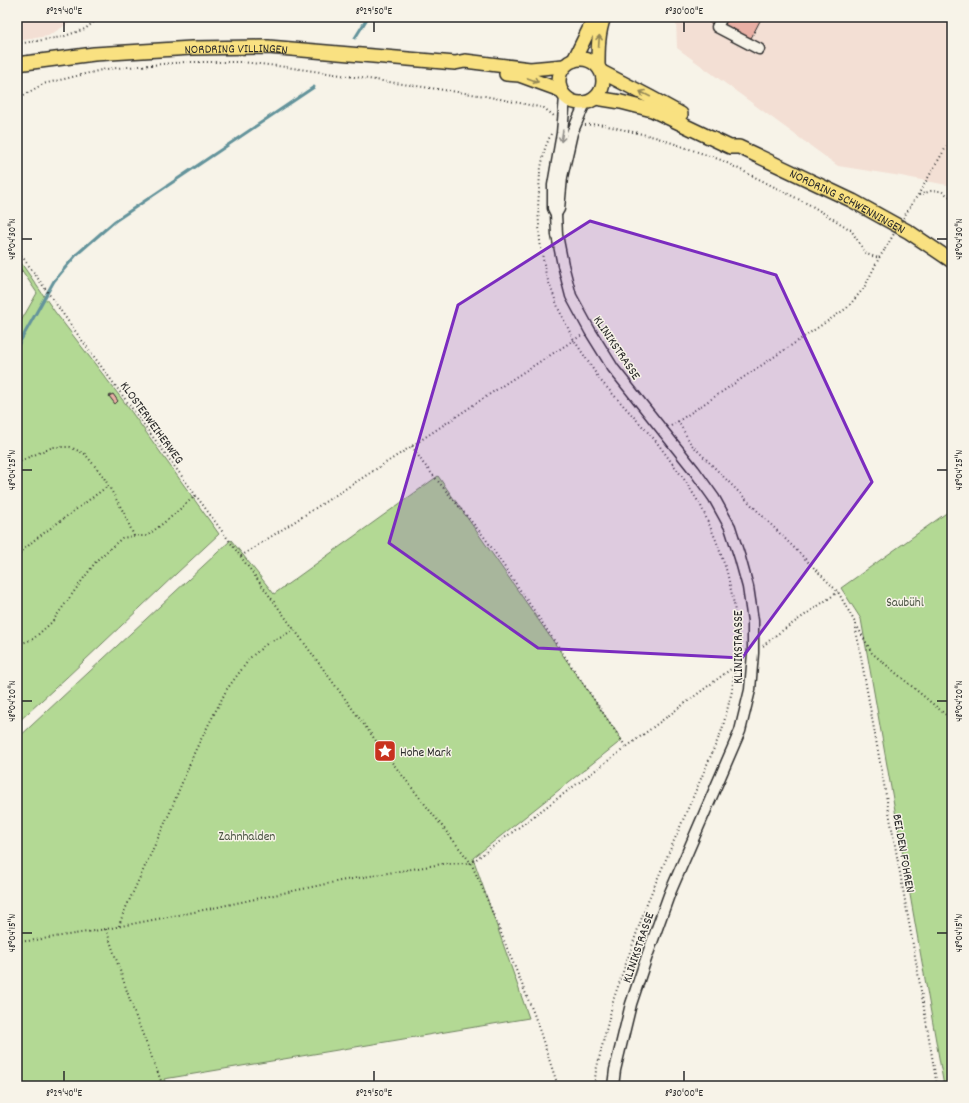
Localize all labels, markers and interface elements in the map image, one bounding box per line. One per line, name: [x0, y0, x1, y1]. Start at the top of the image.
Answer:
text: 8°29'40"E: [46, 5, 82, 19]
text: 8°29'50"E: [356, 5, 393, 19]
text: 8°30'00"E: [665, 5, 703, 19]
one-way arrow: [595, 35, 602, 48]
street label: NORDRING VILLINGEN: [184, 40, 289, 61]
one-way arrow: [526, 77, 539, 84]
one-way arrow: [639, 90, 651, 97]
one-way arrow: [558, 129, 566, 142]
street label: NORDRING SCHWENNINGEN: [786, 165, 908, 240]
text: 48°04'30"N: [6, 218, 20, 260]
text: 48°04'30"N: [953, 218, 967, 260]
street label: KLINIKSTRASSE: [587, 313, 644, 384]
street label: KLOSTERWEIHERWEG: [114, 378, 188, 469]
text: 48°04'25"N: [6, 450, 20, 490]
text: 48°04'25"N: [953, 450, 967, 490]
park label: Saubühl: [886, 594, 924, 613]
street label: KLINIKSTRASSE: [730, 610, 749, 684]
text: 48°04'20"N: [6, 680, 20, 722]
text: 48°04'20"N: [953, 680, 967, 722]
place icon: Hohe Mark: [372, 738, 398, 764]
place label: Hohe Mark: [400, 744, 451, 763]
street label: BEI DEN FOHREN: [886, 813, 919, 894]
park label: Zahnhalden: [219, 828, 275, 847]
street label: KLINIKSTRASSE: [618, 910, 660, 986]
text: 48°04'15"N: [6, 914, 20, 952]
text: 48°04'15"N: [953, 914, 967, 952]
text: 8°29'40"E: [46, 1087, 82, 1101]
text: 8°29'50"E: [356, 1087, 393, 1101]
text: 8°30'00"E: [665, 1087, 703, 1101]

